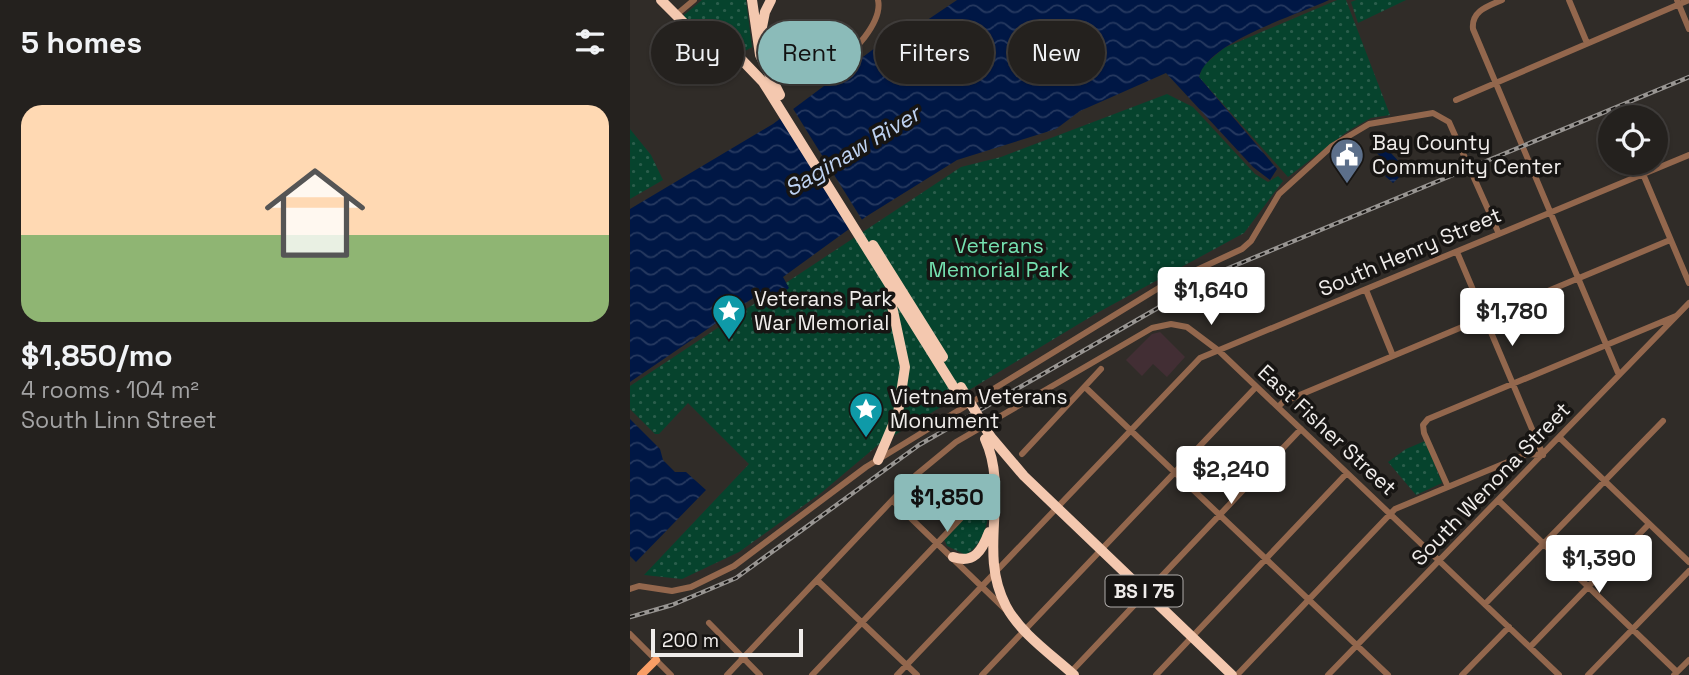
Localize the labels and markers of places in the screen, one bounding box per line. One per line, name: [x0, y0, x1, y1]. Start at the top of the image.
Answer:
place label: Bay County Community Center: [1372, 129, 1561, 180]
public building icon: Bay County Community Center: [1328, 136, 1366, 185]
pin: $1,640: [1154, 268, 1268, 327]
place label: Veterans Park War Memorial: [754, 285, 893, 336]
pin: $1,780: [1455, 288, 1569, 348]
place icon: Veterans Park War Memorial: [710, 292, 748, 341]
place label: Vietnam Veterans Monument: [890, 383, 1067, 434]
place icon: Vietnam Veterans Monument: [847, 390, 885, 439]
pin: $2,240: [1174, 447, 1288, 506]
pin: $1,850: [890, 475, 1004, 534]
pin: $1,390: [1542, 536, 1656, 595]

